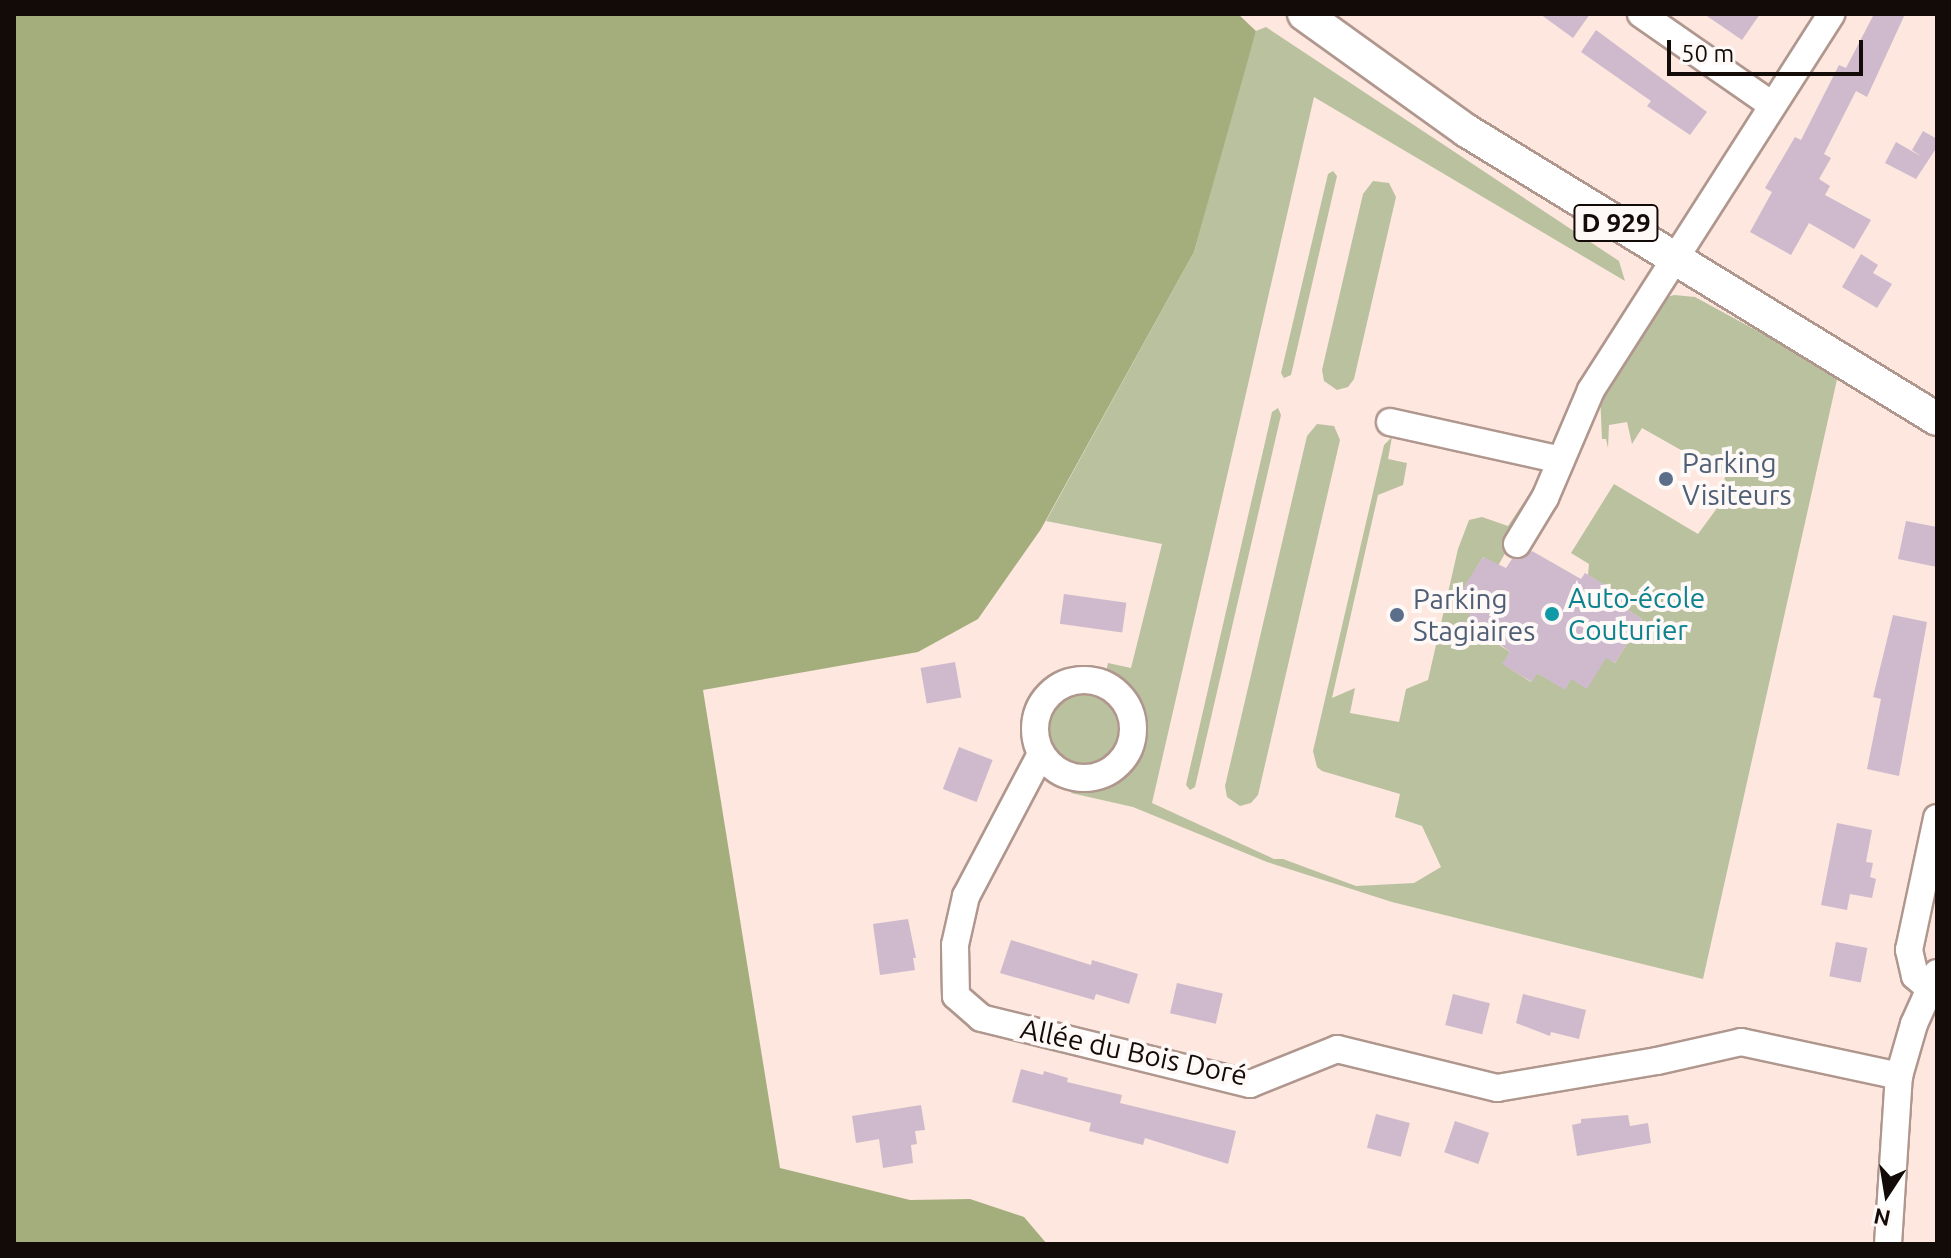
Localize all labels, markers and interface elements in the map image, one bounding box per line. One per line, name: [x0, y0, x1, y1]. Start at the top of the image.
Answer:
scale bar: [1671, 24, 1867, 74]
text: 50 m: [1681, 40, 1734, 67]
road number: D 929: [1572, 201, 1660, 245]
place label: Parking Visiteurs: [1682, 446, 1792, 512]
marker: Parking Visiteurs: [1657, 470, 1675, 488]
place label: Auto-école Couturier: [1568, 581, 1705, 647]
place label: Parking Stagiaires: [1413, 582, 1535, 648]
marker: Auto-école Couturier: [1543, 605, 1561, 623]
marker: Parking Stagiaires: [1388, 606, 1406, 624]
street label: Allée du Bois Doré: [1018, 1012, 1250, 1092]
north arrow: [1847, 1154, 1927, 1234]
text: N: [1871, 1204, 1893, 1232]

